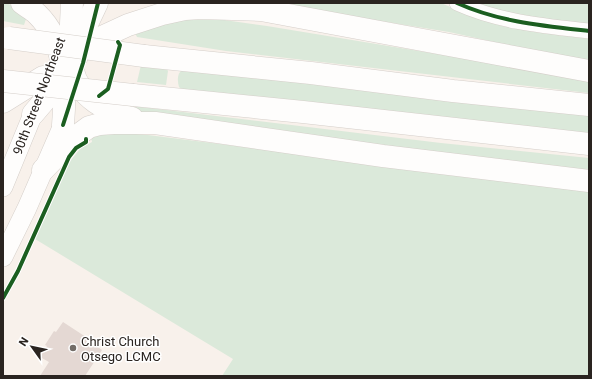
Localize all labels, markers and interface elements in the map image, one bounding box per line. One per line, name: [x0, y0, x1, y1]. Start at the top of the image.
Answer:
street label: 90th Street Northeast: [10, 35, 68, 157]
north arrow: [12, 327, 52, 367]
place label: Christ Church Otsego LCMC: [81, 334, 161, 364]
text: N: [16, 335, 32, 349]
marker: Christ Church Otsego LCMC: [68, 343, 78, 353]

